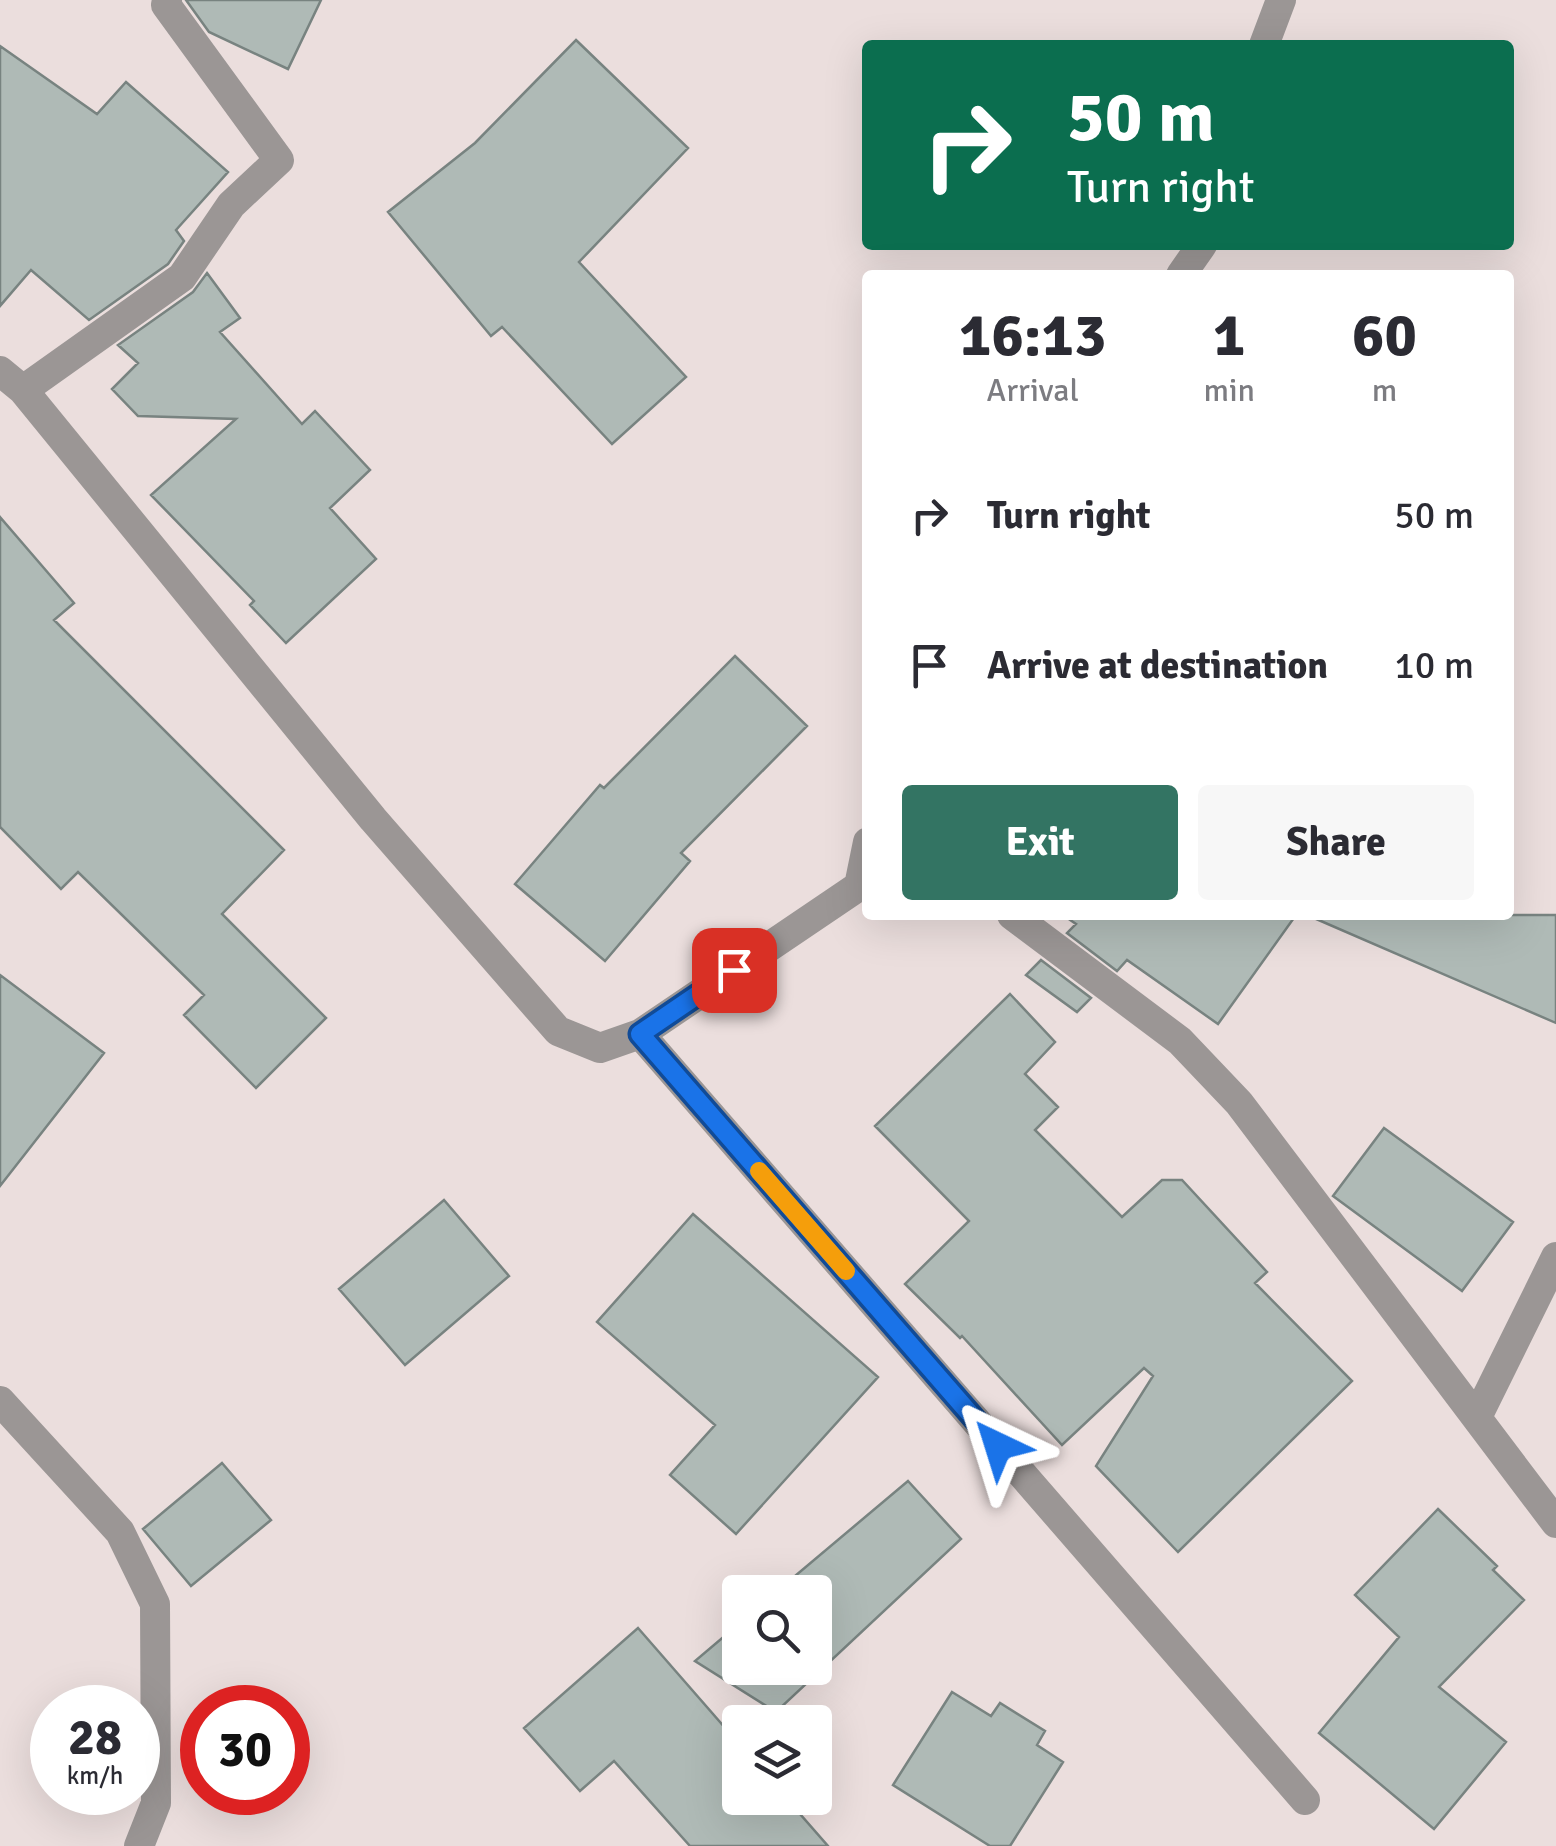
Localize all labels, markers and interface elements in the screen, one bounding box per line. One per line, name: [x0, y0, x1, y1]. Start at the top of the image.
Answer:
text: 50 m: [1067, 74, 1215, 160]
icon: right: [902, 80, 1032, 210]
text: Turn right: [1067, 160, 1255, 215]
text: 16:13: [959, 299, 1106, 373]
text: 1: [1213, 299, 1245, 373]
text: 60: [1352, 299, 1417, 373]
text: Arrival: [987, 371, 1079, 410]
text: min: [1203, 371, 1255, 410]
text: m: [1372, 371, 1397, 410]
icon: right: [902, 488, 957, 543]
text: Turn right: [987, 492, 1151, 539]
text: 50 m: [1394, 492, 1474, 539]
icon: arrive: [902, 638, 957, 693]
text: Arrive at destination: [987, 642, 1328, 689]
text: 10 m: [1394, 642, 1474, 689]
button: Exit: [902, 785, 1178, 900]
button: Share: [1198, 785, 1474, 900]
pin: [692, 928, 777, 1013]
icon: arrive: [707, 943, 762, 998]
position arrow: [946, 1394, 1050, 1498]
map controls: [722, 1575, 832, 1815]
button: search: [722, 1575, 832, 1685]
speed limit sign: 30: [180, 1685, 310, 1815]
button: layers: [722, 1705, 832, 1815]
text: 28: [68, 1707, 122, 1769]
text: km/h: [67, 1760, 123, 1791]

